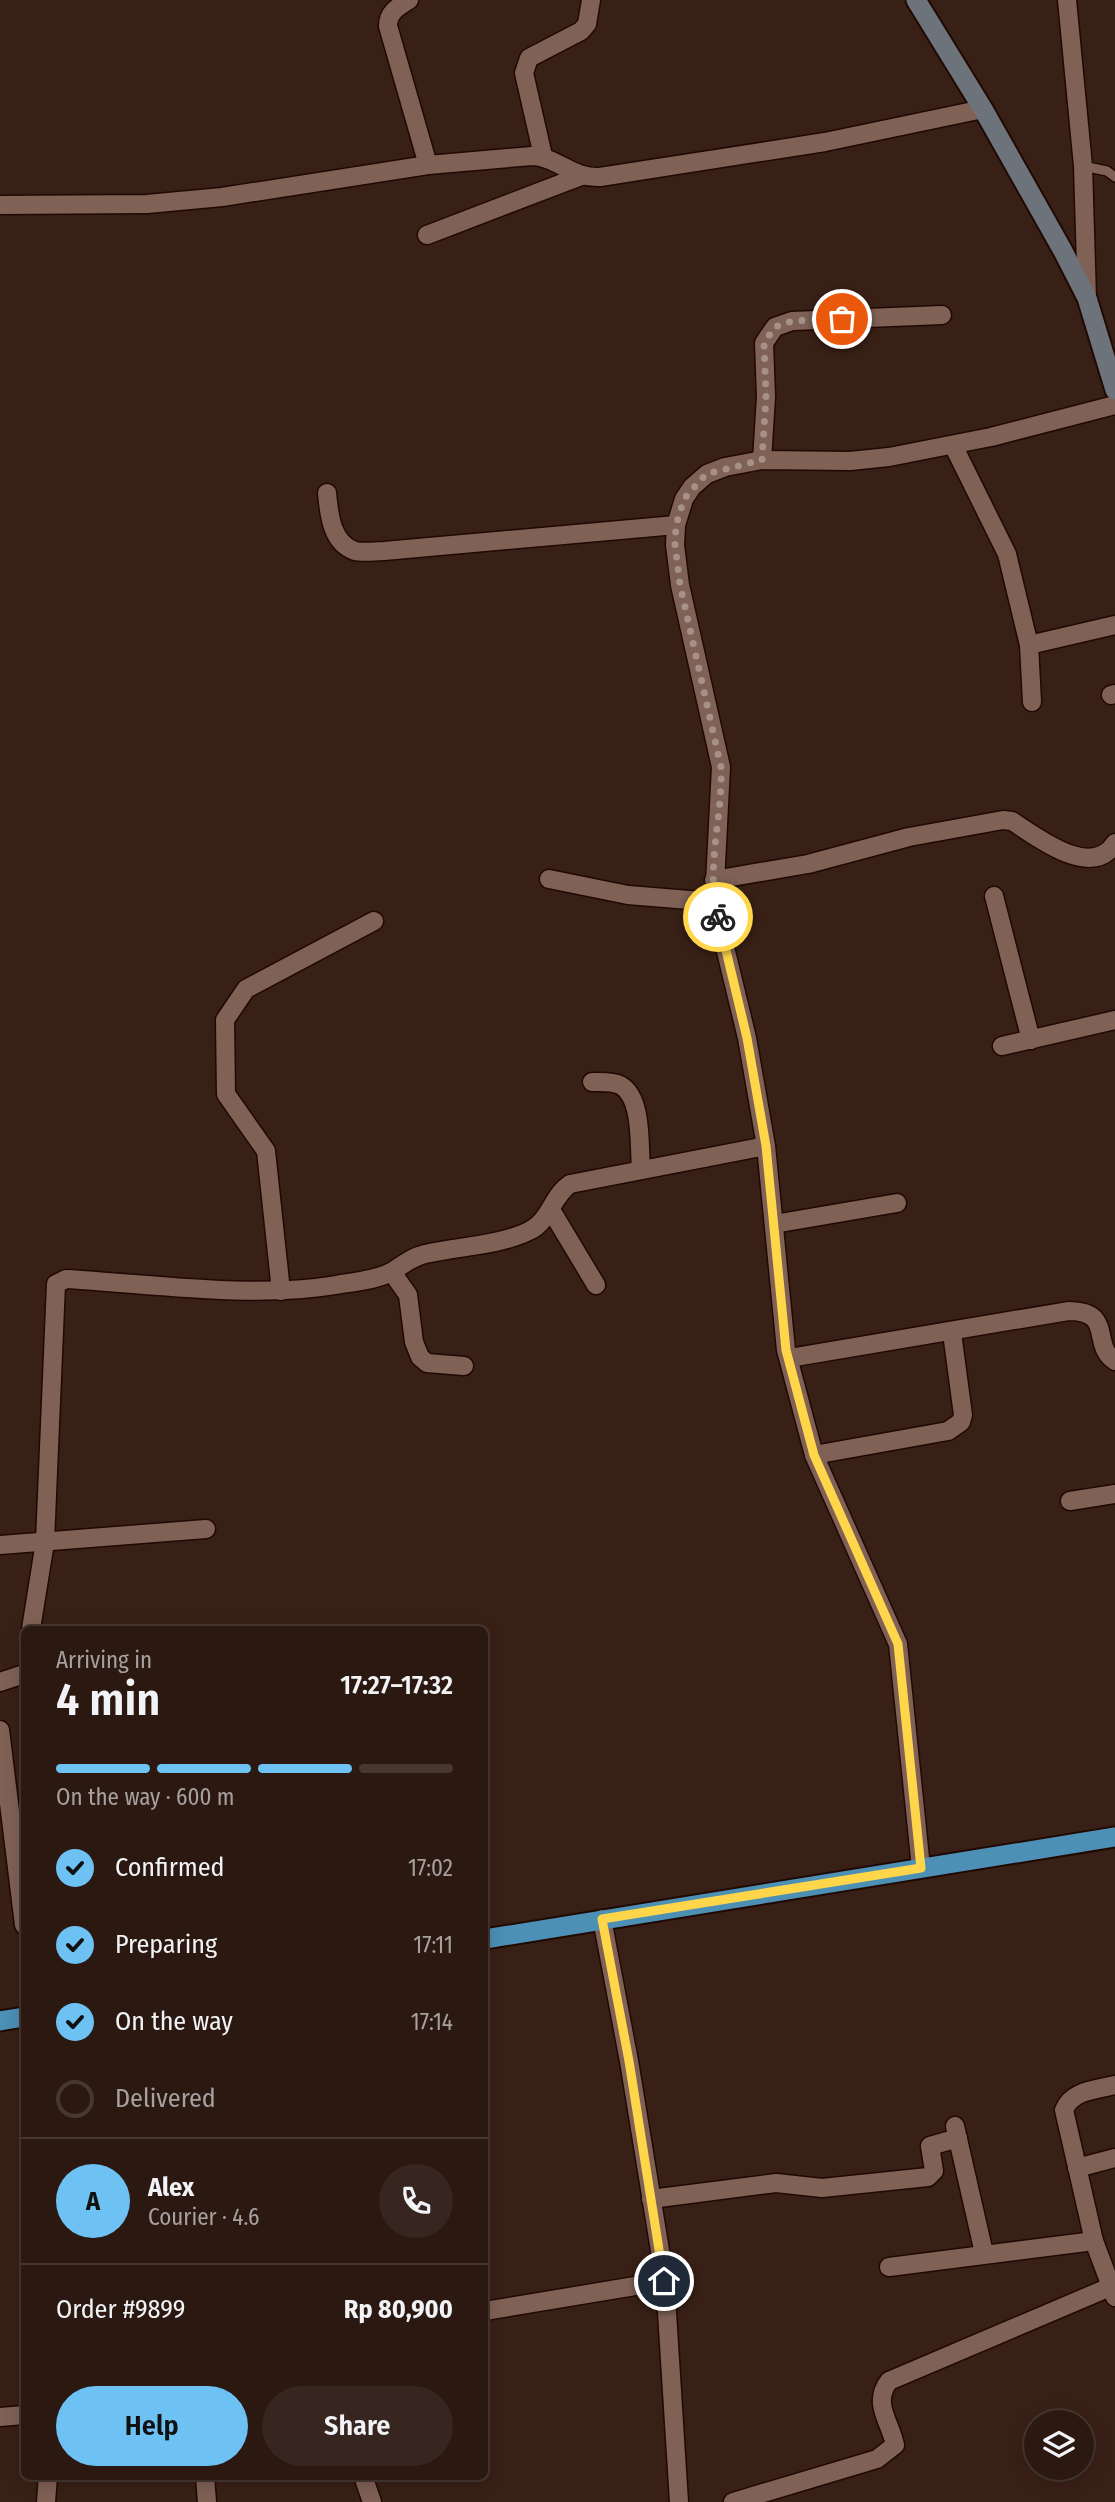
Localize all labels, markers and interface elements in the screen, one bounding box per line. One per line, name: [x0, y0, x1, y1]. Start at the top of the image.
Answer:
pin: [812, 289, 872, 349]
icon: bag: [823, 300, 861, 338]
courier: [683, 882, 753, 952]
icon: bike: [699, 898, 737, 936]
text: Arriving in: [56, 1646, 152, 1674]
text: 17:27–17:32: [340, 1670, 453, 1701]
text: 4 min: [56, 1672, 160, 1727]
text: On the way · 600 m: [56, 1783, 234, 1811]
icon: check: [56, 1849, 94, 1887]
text: Confirmed: [115, 1852, 225, 1883]
text: 17:02: [408, 1854, 453, 1882]
icon: check: [56, 1926, 94, 1964]
text: Preparing: [115, 1929, 217, 1960]
text: 17:11: [413, 1931, 453, 1959]
icon: check: [56, 2003, 94, 2041]
text: On the way: [115, 2006, 233, 2037]
text: 17:14: [411, 2008, 453, 2036]
text: Delivered: [115, 2083, 216, 2114]
button: phone: [379, 2164, 453, 2238]
text: Alex: [148, 2172, 194, 2203]
text: A: [86, 2186, 100, 2217]
text: Courier · 4.6: [148, 2203, 259, 2231]
pin: [634, 2251, 694, 2311]
icon: home: [645, 2262, 683, 2300]
text: Order #9899: [56, 2294, 185, 2325]
text: Rp 80,900: [344, 2294, 453, 2325]
button: Help: [56, 2386, 248, 2466]
button: Share: [262, 2386, 453, 2466]
map controls: [1024, 2410, 1094, 2480]
button: layers: [1024, 2410, 1094, 2480]

